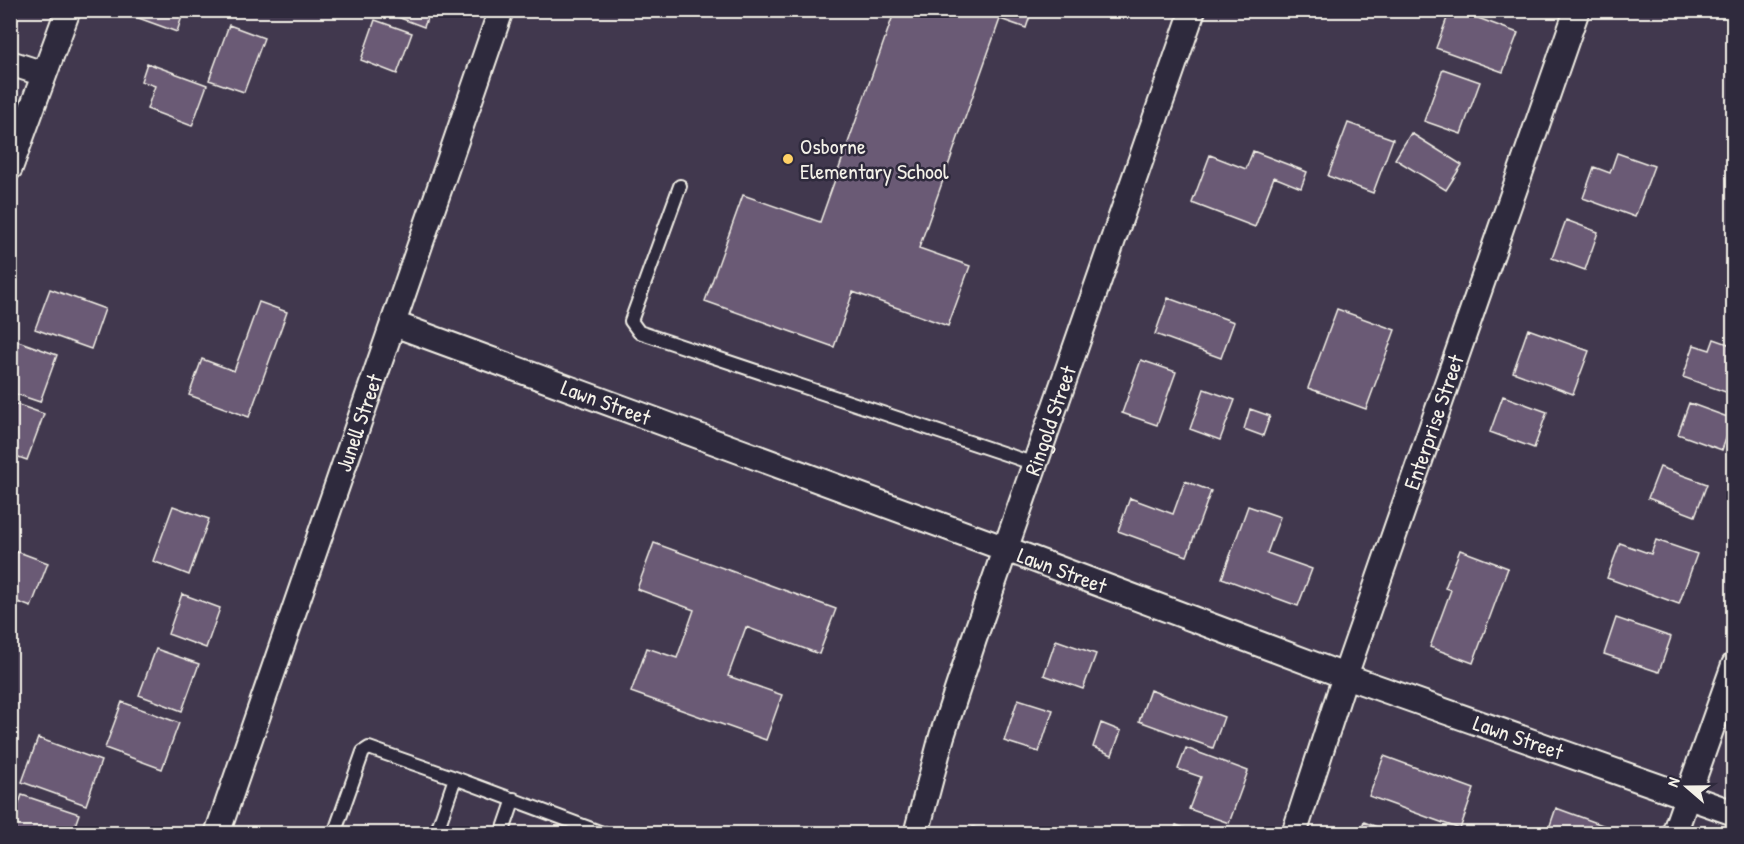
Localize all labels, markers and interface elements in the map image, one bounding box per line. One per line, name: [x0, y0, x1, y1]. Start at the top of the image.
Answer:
place label: Osborne Elementary School: [800, 131, 949, 186]
marker: Osborne Elementary School: [781, 152, 795, 166]
street label: Enterprise Street: [1396, 350, 1471, 493]
street label: Ringold Street: [1017, 361, 1083, 479]
street label: Junell Street: [328, 369, 390, 476]
street label: Lawn Street: [557, 372, 655, 432]
street label: Lawn Street: [1013, 540, 1111, 601]
street label: Lawn Street: [1470, 707, 1568, 767]
north arrow: [1657, 757, 1717, 817]
text: N: [1661, 774, 1685, 790]

